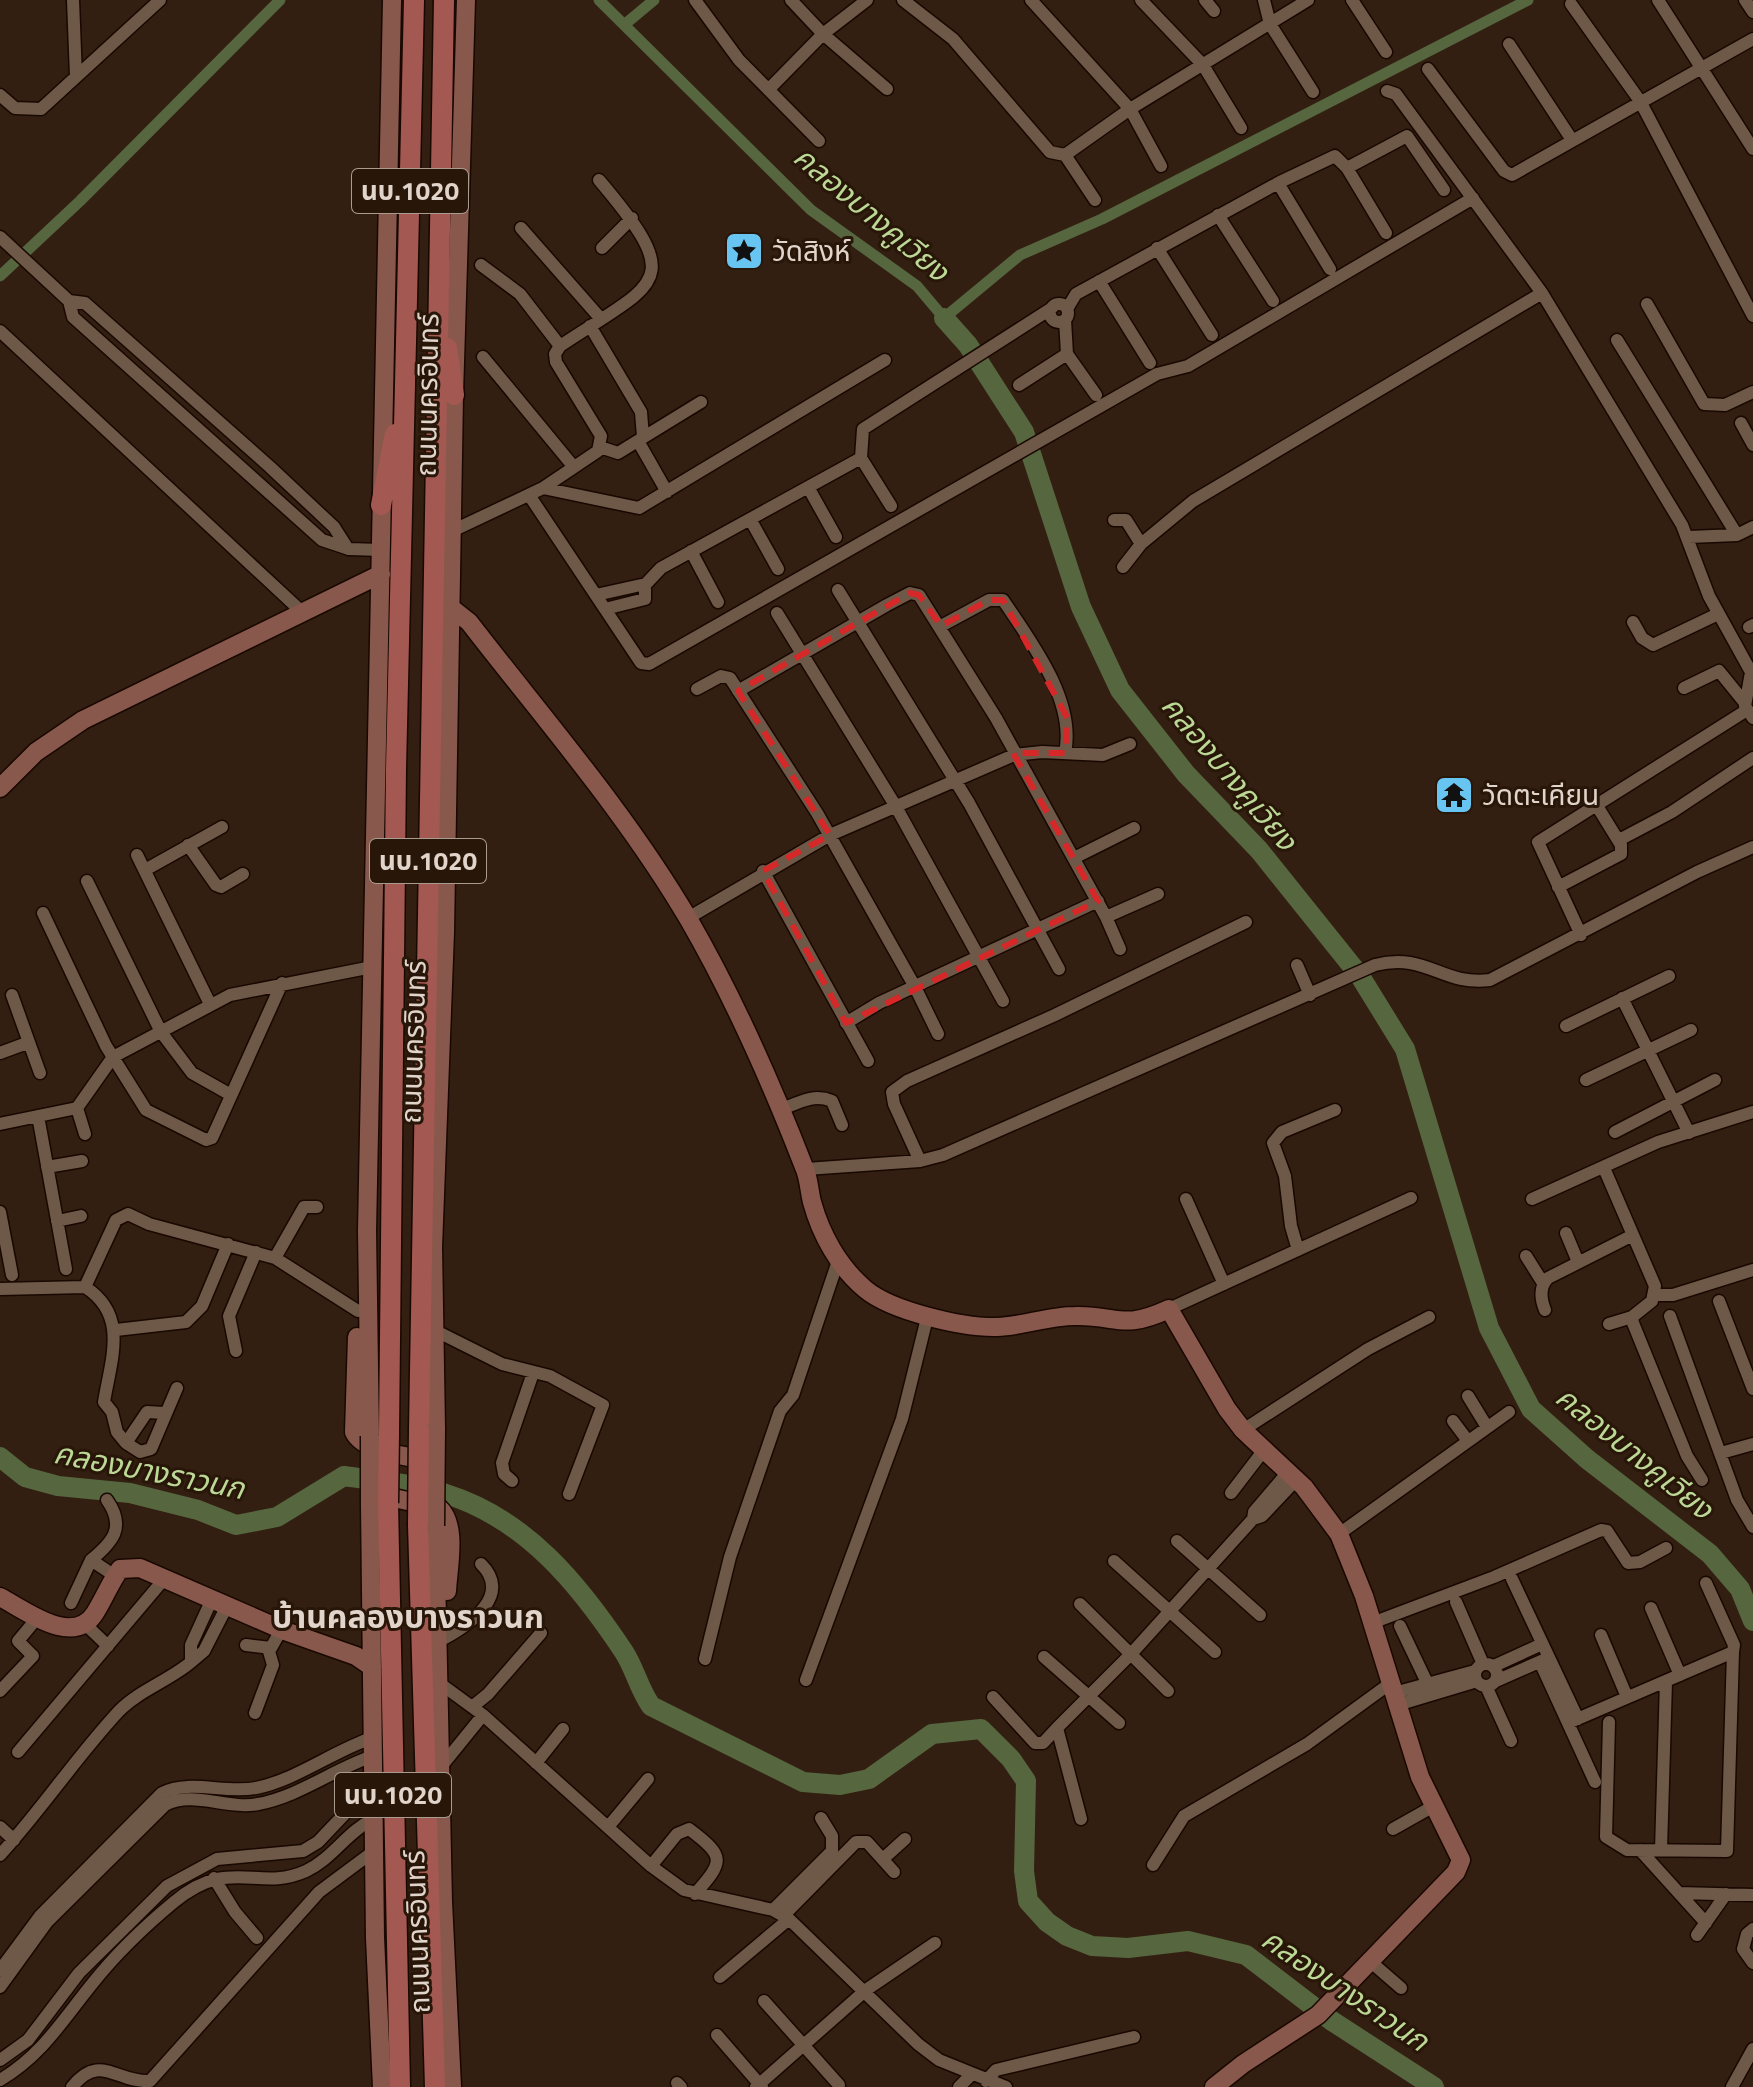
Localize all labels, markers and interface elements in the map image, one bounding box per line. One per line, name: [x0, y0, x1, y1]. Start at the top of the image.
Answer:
water label: คลองบางคูเวียง: [784, 134, 961, 293]
road number: นบ.1020: [352, 169, 468, 213]
place label: วัดสิงห์: [772, 229, 851, 272]
place icon: วัดสิงห์: [723, 230, 765, 272]
street label: ถนนนครอินทร์: [404, 312, 449, 477]
water label: คลองบางคูเวียง: [1151, 684, 1310, 862]
place label: วัดตะเคียน: [1482, 773, 1599, 816]
temple icon: วัดตะเคียน: [1433, 774, 1475, 816]
road number: นบ.1020: [370, 839, 486, 883]
street label: ถนนนครอินทร์: [388, 958, 437, 1124]
water label: คลองบางคูเวียง: [1546, 1374, 1725, 1531]
water label: คลองบางราวนก: [50, 1429, 249, 1511]
district label: บ้านคลองบางราวนก: [272, 1592, 544, 1640]
road number: นบ.1020: [335, 1773, 451, 1817]
street label: ถนนนครอินทร์: [392, 1848, 441, 2014]
water label: คลองบางราวนก: [1253, 1916, 1439, 2063]

